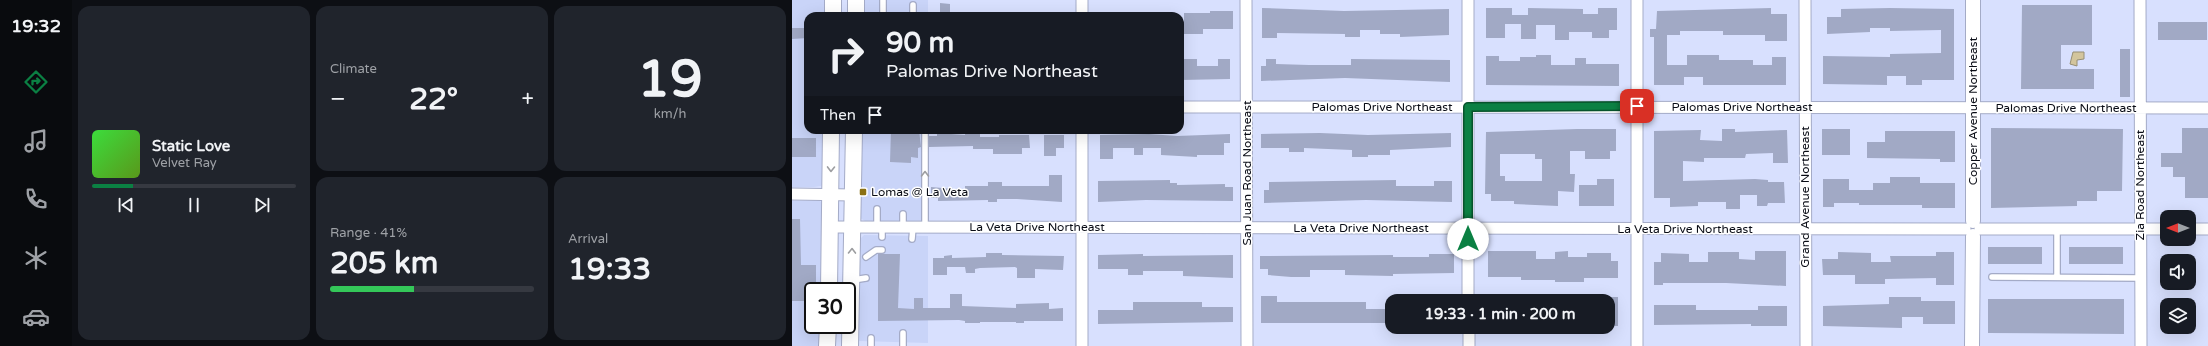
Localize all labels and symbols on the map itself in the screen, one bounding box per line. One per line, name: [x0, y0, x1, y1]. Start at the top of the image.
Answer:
street label: Copper Avenue Northeast: [1966, 36, 1980, 185]
pin: [1620, 89, 1654, 123]
street label: San Juan Road Northeast: [1240, 100, 1254, 246]
street label: Palomas Drive Northeast: [1311, 100, 1453, 114]
street label: Palomas Drive Northeast: [1671, 100, 1813, 114]
street label: Palomas Drive Northeast: [1995, 101, 2137, 115]
street label: Grand Avenue Northeast: [1798, 126, 1812, 268]
street label: Zia Road Northeast: [2133, 129, 2147, 240]
one-way arrow: [827, 166, 835, 172]
one-way arrow: [921, 171, 929, 177]
place label: Lomas @ La Veta: [871, 185, 968, 199]
marker: Lomas @ La Veta: [858, 187, 868, 197]
north arrow: [2160, 210, 2196, 246]
position arrow: [1447, 218, 1489, 260]
street label: La Veta Drive Northeast: [969, 220, 1105, 234]
street label: La Veta Drive Northeast: [1293, 221, 1429, 235]
street label: La Veta Drive Northeast: [1617, 222, 1753, 236]
one-way arrow: [847, 248, 856, 254]
speed limit sign: 30: [804, 282, 856, 334]

